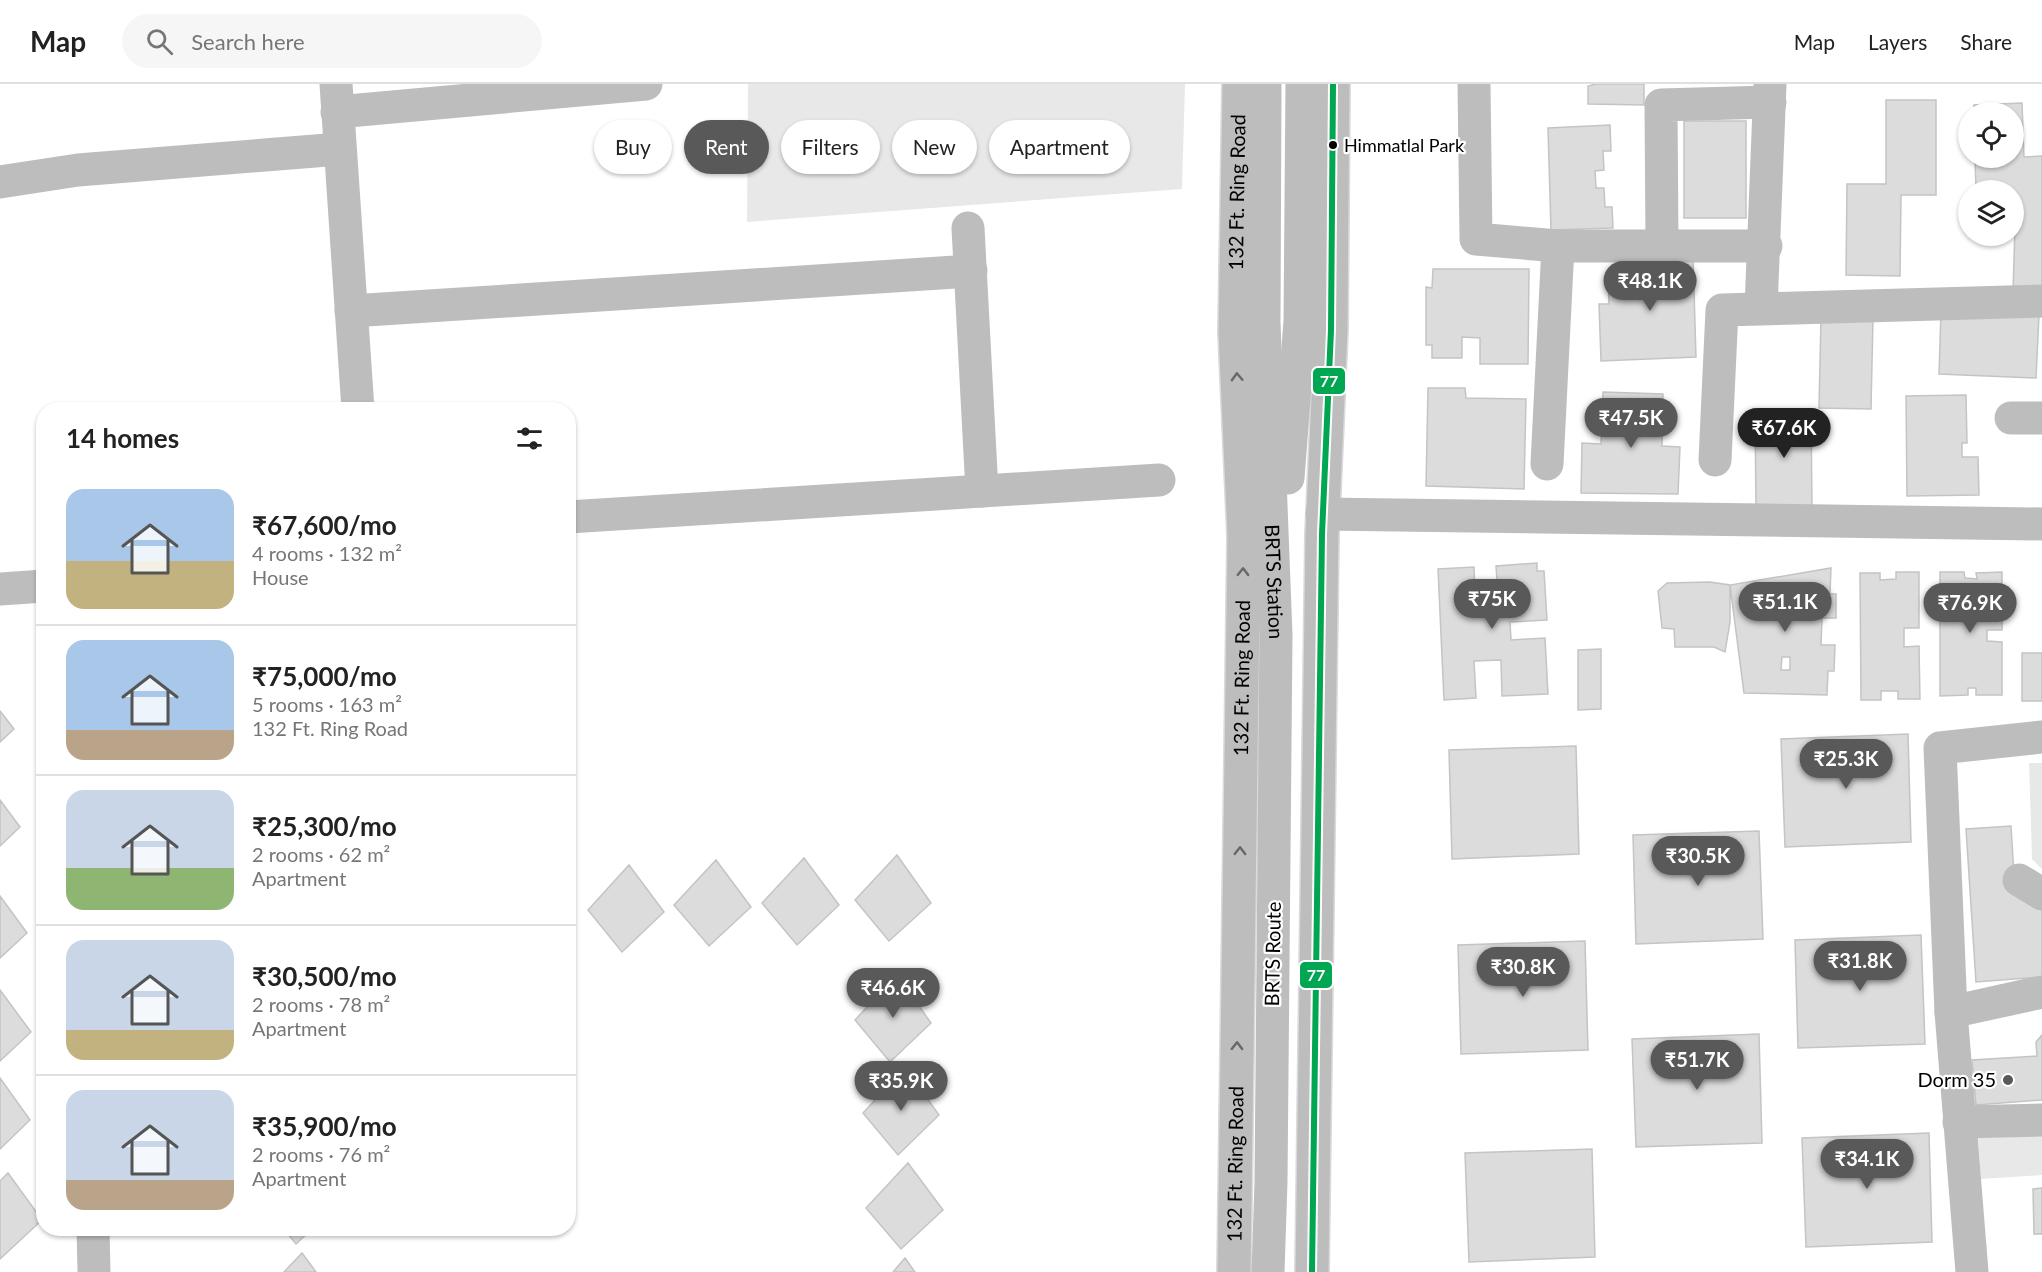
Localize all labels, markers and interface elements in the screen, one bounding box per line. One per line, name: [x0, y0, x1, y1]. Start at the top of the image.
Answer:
search box: [122, 14, 542, 68]
text: Map: [30, 24, 86, 58]
icon: search: [143, 25, 176, 58]
text: Search here: [191, 28, 305, 55]
text: Map: [1794, 29, 1835, 54]
text: Layers: [1868, 29, 1927, 54]
text: Share: [1960, 29, 2012, 54]
map controls: [1958, 102, 2024, 246]
button: locate: [1958, 102, 2024, 168]
street label: 132 Ft. Ring Road: [1223, 114, 1250, 271]
chip: Buy: [594, 120, 672, 174]
chip: Rent: [684, 120, 769, 174]
chip: Filters: [781, 120, 880, 174]
chip: New: [892, 120, 977, 174]
chip: Apartment: [989, 120, 1130, 174]
place label: Himmatlal Park: [1344, 134, 1465, 156]
marker: Himmatlal Park: [1327, 139, 1339, 151]
button: layers: [1958, 180, 2024, 246]
pin: ₹48.1K: [1601, 261, 1699, 312]
text: ₹48.1K: [1618, 268, 1682, 292]
line badge: 77: [1312, 367, 1346, 395]
text: 77: [1320, 371, 1338, 390]
one-way arrow: [1231, 372, 1243, 381]
pin: ₹47.5K: [1582, 398, 1680, 449]
text: ₹47.5K: [1599, 405, 1663, 429]
pin: ₹67.6K: [1735, 408, 1833, 459]
text: ₹67.6K: [1752, 415, 1816, 439]
text: 14 homes: [66, 422, 179, 454]
icon: filters: [513, 422, 546, 455]
text: ₹67,600/mo: [252, 509, 397, 541]
icon: home: [114, 513, 186, 585]
street label: BRTS Station: [1261, 524, 1289, 640]
text: 4 rooms · 132 m²: [252, 541, 402, 565]
text: House: [252, 565, 309, 589]
one-way arrow: [1237, 567, 1249, 576]
pin: ₹75K: [1456, 579, 1528, 630]
pin: ₹51.1K: [1736, 582, 1834, 633]
pin: ₹76.9K: [1921, 583, 2019, 634]
text: ₹75K: [1468, 586, 1516, 610]
text: ₹51.1K: [1753, 589, 1817, 613]
text: ₹76.9K: [1938, 590, 2002, 614]
street label: 132 Ft. Ring Road: [1228, 600, 1254, 756]
text: ₹75,000/mo: [252, 660, 397, 692]
icon: home: [114, 664, 186, 736]
text: 5 rooms · 163 m²: [252, 692, 402, 716]
text: 132 Ft. Ring Road: [252, 716, 408, 740]
pin: ₹25.3K: [1797, 739, 1895, 790]
text: ₹25.3K: [1814, 746, 1878, 770]
text: ₹25,300/mo: [252, 810, 397, 842]
icon: home: [114, 814, 186, 886]
pin: ₹30.5K: [1649, 836, 1747, 887]
text: 2 rooms · 62 m²: [252, 842, 390, 866]
text: ₹30.5K: [1666, 843, 1730, 867]
one-way arrow: [1234, 846, 1246, 855]
text: Apartment: [252, 866, 346, 890]
street label: BRTS Route: [1259, 901, 1285, 1007]
pin: ₹31.8K: [1811, 941, 1909, 992]
pin: ₹30.8K: [1474, 947, 1572, 998]
text: ₹31.8K: [1828, 948, 1892, 972]
text: ₹30.8K: [1491, 954, 1555, 978]
text: ₹30,500/mo: [252, 960, 397, 992]
line badge: 77: [1299, 961, 1333, 989]
icon: home: [114, 964, 186, 1036]
text: 77: [1307, 965, 1325, 984]
pin: ₹46.6K: [844, 968, 942, 1019]
text: ₹46.6K: [861, 975, 925, 999]
text: 2 rooms · 78 m²: [252, 992, 390, 1016]
text: Apartment: [252, 1016, 346, 1040]
pin: ₹51.7K: [1648, 1040, 1746, 1091]
one-way arrow: [1231, 1041, 1244, 1050]
text: ₹51.7K: [1665, 1047, 1729, 1071]
pin: ₹35.9K: [852, 1061, 950, 1112]
place label: Dorm 35: [1918, 1067, 1996, 1091]
text: ₹35.9K: [869, 1068, 933, 1092]
marker: Dorm 35: [2001, 1073, 2015, 1087]
street label: 132 Ft. Ring Road: [1221, 1086, 1248, 1242]
text: ₹35,900/mo: [252, 1110, 397, 1142]
icon: home: [114, 1114, 186, 1186]
pin: ₹34.1K: [1818, 1139, 1916, 1190]
text: 2 rooms · 76 m²: [252, 1142, 390, 1166]
text: ₹34.1K: [1835, 1146, 1899, 1170]
text: Apartment: [252, 1166, 346, 1190]

